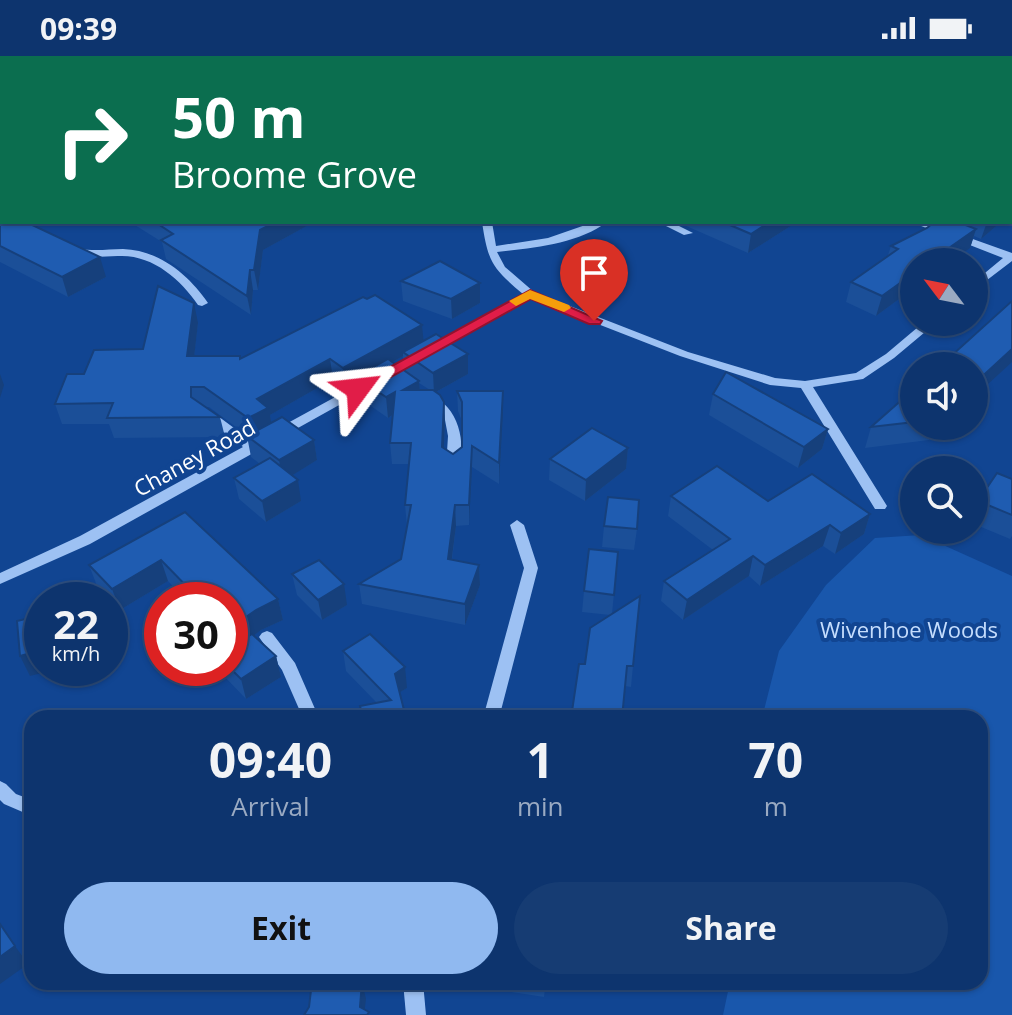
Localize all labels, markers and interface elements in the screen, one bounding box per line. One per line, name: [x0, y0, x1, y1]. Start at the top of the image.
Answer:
text: 09:39: [40, 8, 117, 49]
text: 50 m: [172, 78, 306, 154]
icon: right: [40, 88, 144, 192]
text: Broome Grove: [172, 150, 417, 199]
pin: [560, 239, 628, 321]
north arrow: [900, 248, 988, 336]
map controls: [900, 248, 988, 544]
icon: arrive: [572, 251, 616, 295]
position arrow: [316, 347, 400, 431]
button: sound: [900, 352, 988, 440]
street label: Chaney Road: [128, 411, 260, 503]
button: search: [900, 456, 988, 544]
speed limit sign: 30: [144, 582, 248, 686]
text: 22: [53, 596, 99, 651]
park label: Wivenhoe Woods: [820, 614, 998, 644]
text: km/h: [52, 640, 100, 667]
text: 09:40: [209, 727, 332, 792]
text: 1: [527, 727, 554, 792]
text: 70: [748, 727, 803, 792]
text: Arrival: [231, 788, 310, 824]
text: min: [517, 788, 564, 824]
text: m: [764, 788, 788, 824]
button: Exit: [64, 882, 498, 974]
button: Share: [514, 882, 948, 974]

